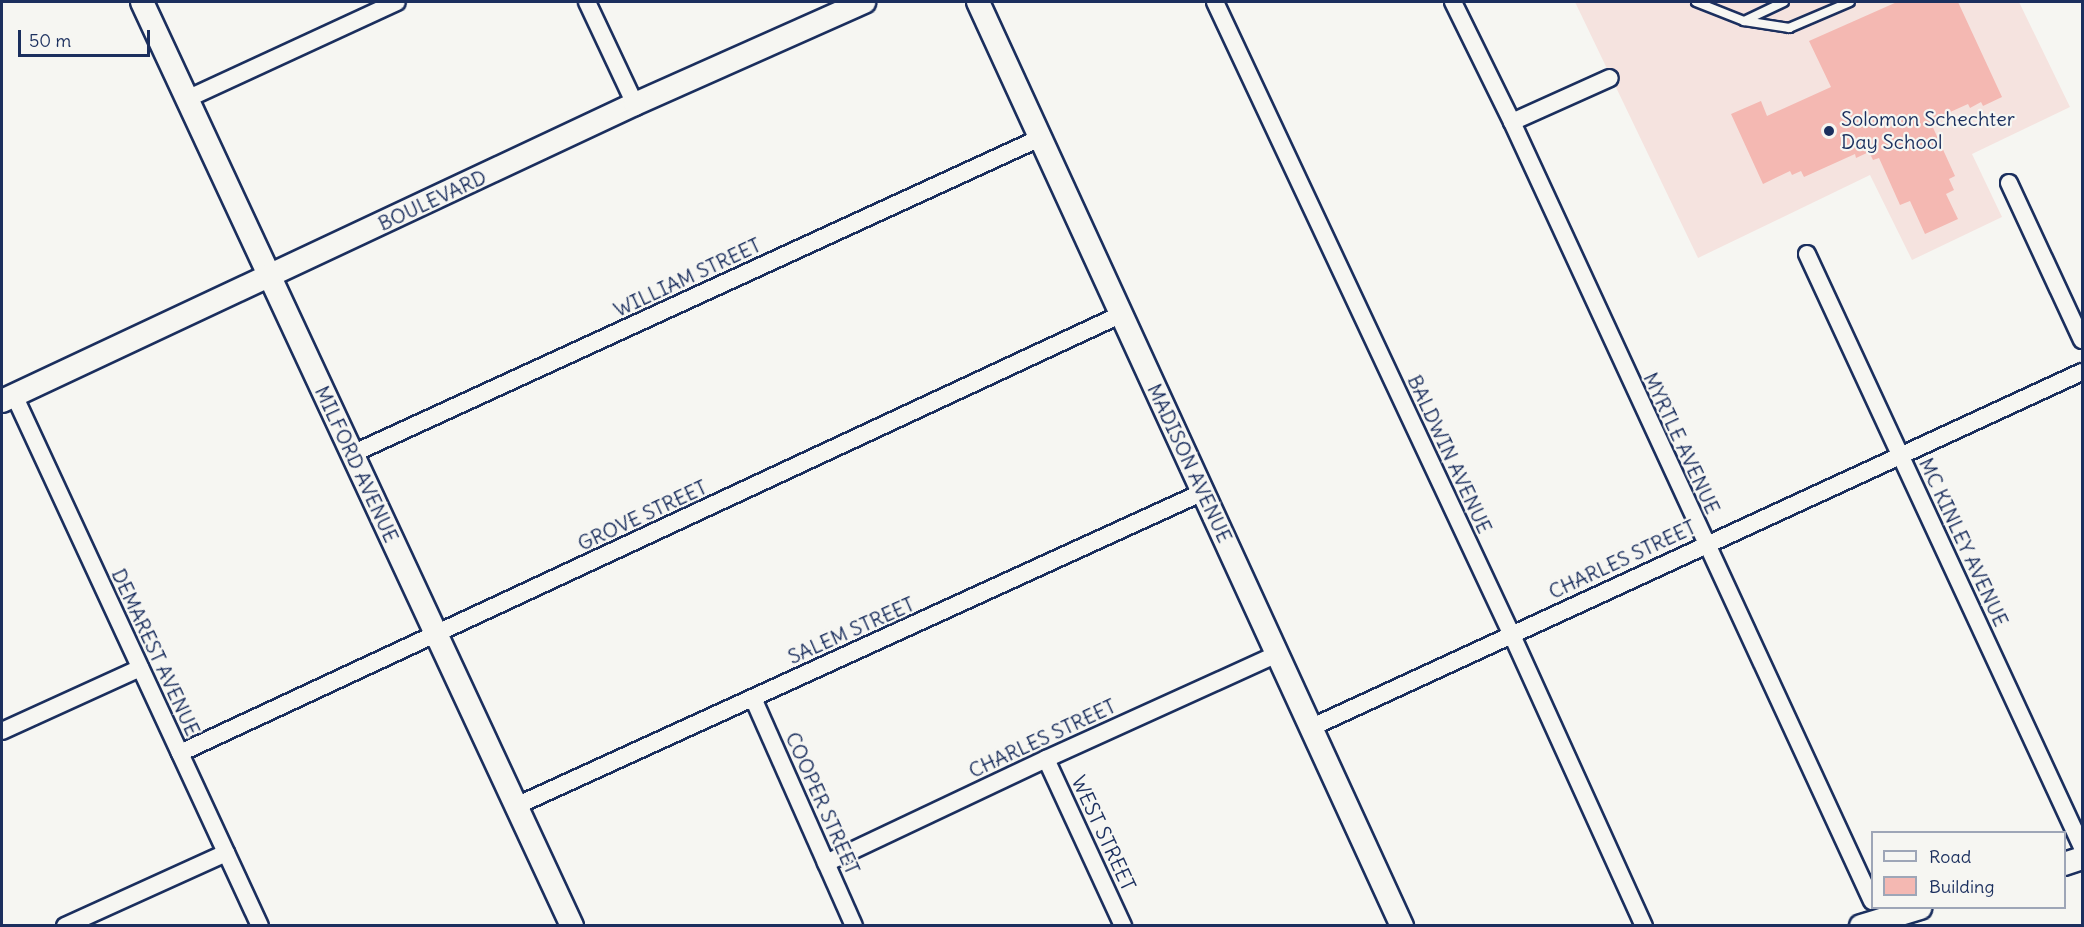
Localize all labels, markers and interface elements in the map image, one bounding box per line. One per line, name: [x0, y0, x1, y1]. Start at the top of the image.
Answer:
scale bar: [21, 18, 153, 56]
text: 50 m: [29, 29, 71, 52]
place label: Solomon Schechter Day School: [1841, 107, 2015, 154]
marker: Solomon Schechter Day School: [1822, 124, 1836, 138]
street label: BOULEVARD: [374, 164, 490, 236]
street label: WILLIAM STREET: [610, 232, 764, 322]
street label: MYRTLE AVENUE: [1639, 369, 1725, 517]
street label: BALDWIN AVENUE: [1403, 371, 1497, 537]
street label: MADISON AVENUE: [1143, 380, 1237, 546]
street label: MILFORD AVENUE: [310, 382, 404, 546]
street label: MC KINLEY AVENUE: [1914, 454, 2014, 630]
street label: GROVE STREET: [574, 475, 710, 555]
street label: CHARLES STREET: [1545, 514, 1699, 604]
street label: DEMAREST AVENUE: [107, 565, 205, 739]
street label: SALEM STREET: [784, 591, 918, 669]
street label: CHARLES STREET: [965, 693, 1119, 783]
street label: COOPER STREET: [781, 728, 865, 878]
street label: WEST STREET: [1067, 772, 1141, 894]
legend: [1871, 831, 2066, 909]
text: Road: [1929, 845, 1971, 868]
text: Building: [1929, 875, 1994, 898]

